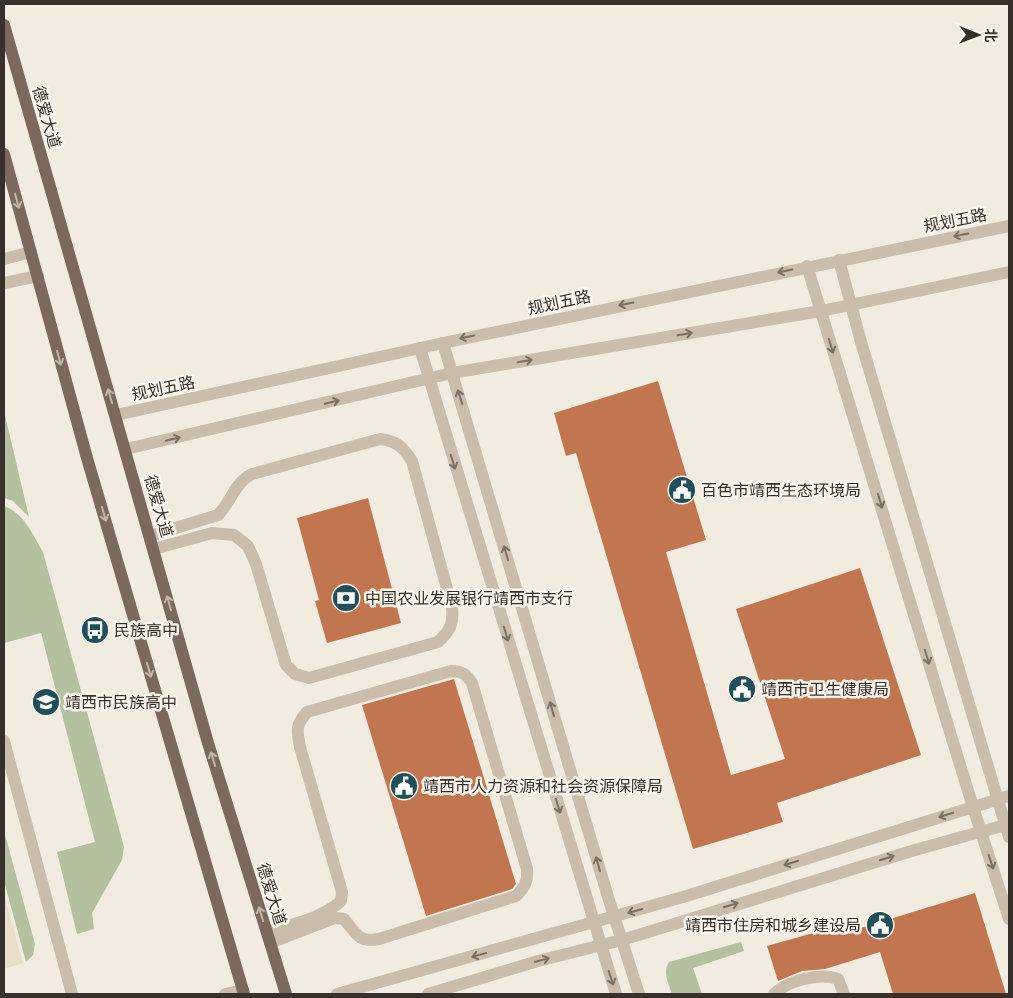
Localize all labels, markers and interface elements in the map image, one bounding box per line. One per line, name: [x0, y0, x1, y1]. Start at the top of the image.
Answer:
north arrow: [953, 10, 1003, 60]
text: 北: [982, 28, 1000, 42]
street label: 德爱大道: [29, 83, 65, 151]
one-way arrow: [12, 193, 22, 209]
street label: 规划五路: [922, 204, 988, 236]
one-way arrow: [954, 231, 970, 240]
one-way arrow: [777, 266, 793, 276]
street label: 规划五路: [526, 286, 592, 318]
one-way arrow: [618, 300, 634, 309]
one-way arrow: [677, 329, 693, 339]
one-way arrow: [459, 333, 475, 343]
one-way arrow: [827, 338, 837, 354]
one-way arrow: [55, 349, 65, 365]
one-way arrow: [516, 356, 532, 366]
street label: 规划五路: [130, 372, 196, 404]
one-way arrow: [105, 388, 114, 404]
one-way arrow: [454, 389, 464, 405]
one-way arrow: [323, 397, 339, 406]
one-way arrow: [165, 433, 181, 443]
one-way arrow: [449, 453, 459, 469]
street label: 德爱大道: [141, 472, 177, 540]
public building icon: 百色市靖西生态环境局: [667, 475, 697, 505]
place label: 百色市靖西生态环境局: [701, 480, 861, 500]
one-way arrow: [876, 493, 885, 508]
one-way arrow: [99, 506, 109, 522]
one-way arrow: [501, 545, 511, 561]
bank icon: 中国农业发展银行靖西市支行: [331, 583, 361, 613]
place label: 中国农业发展银行靖西市支行: [365, 588, 573, 608]
one-way arrow: [164, 595, 173, 611]
bus stop icon: 民族高中: [80, 615, 110, 645]
place label: 民族高中: [114, 620, 178, 640]
one-way arrow: [501, 626, 511, 642]
one-way arrow: [923, 648, 933, 664]
one-way arrow: [145, 662, 155, 678]
public building icon: 靖西市卫生健康局: [727, 674, 757, 704]
place label: 靖西市卫生健康局: [761, 679, 889, 699]
school or university icon: 靖西市民族高中: [31, 687, 61, 717]
place label: 靖西市民族高中: [65, 692, 177, 712]
one-way arrow: [547, 701, 557, 717]
one-way arrow: [208, 751, 218, 767]
public building icon: 靖西市人力资源和社会资源保障局: [389, 771, 419, 801]
place label: 靖西市人力资源和社会资源保障局: [423, 776, 663, 796]
one-way arrow: [554, 798, 564, 814]
one-way arrow: [938, 810, 954, 820]
one-way arrow: [878, 853, 894, 863]
one-way arrow: [987, 854, 996, 869]
one-way arrow: [593, 857, 603, 873]
one-way arrow: [783, 859, 799, 869]
street label: 德爱大道: [253, 860, 291, 928]
one-way arrow: [723, 900, 739, 910]
one-way arrow: [628, 906, 644, 916]
one-way arrow: [256, 907, 266, 923]
public building icon: 靖西市住房和城乡建设局: [865, 910, 895, 940]
place label: 靖西市住房和城乡建设局: [685, 915, 861, 935]
one-way arrow: [471, 951, 487, 961]
one-way arrow: [533, 955, 549, 964]
one-way arrow: [606, 970, 616, 986]

